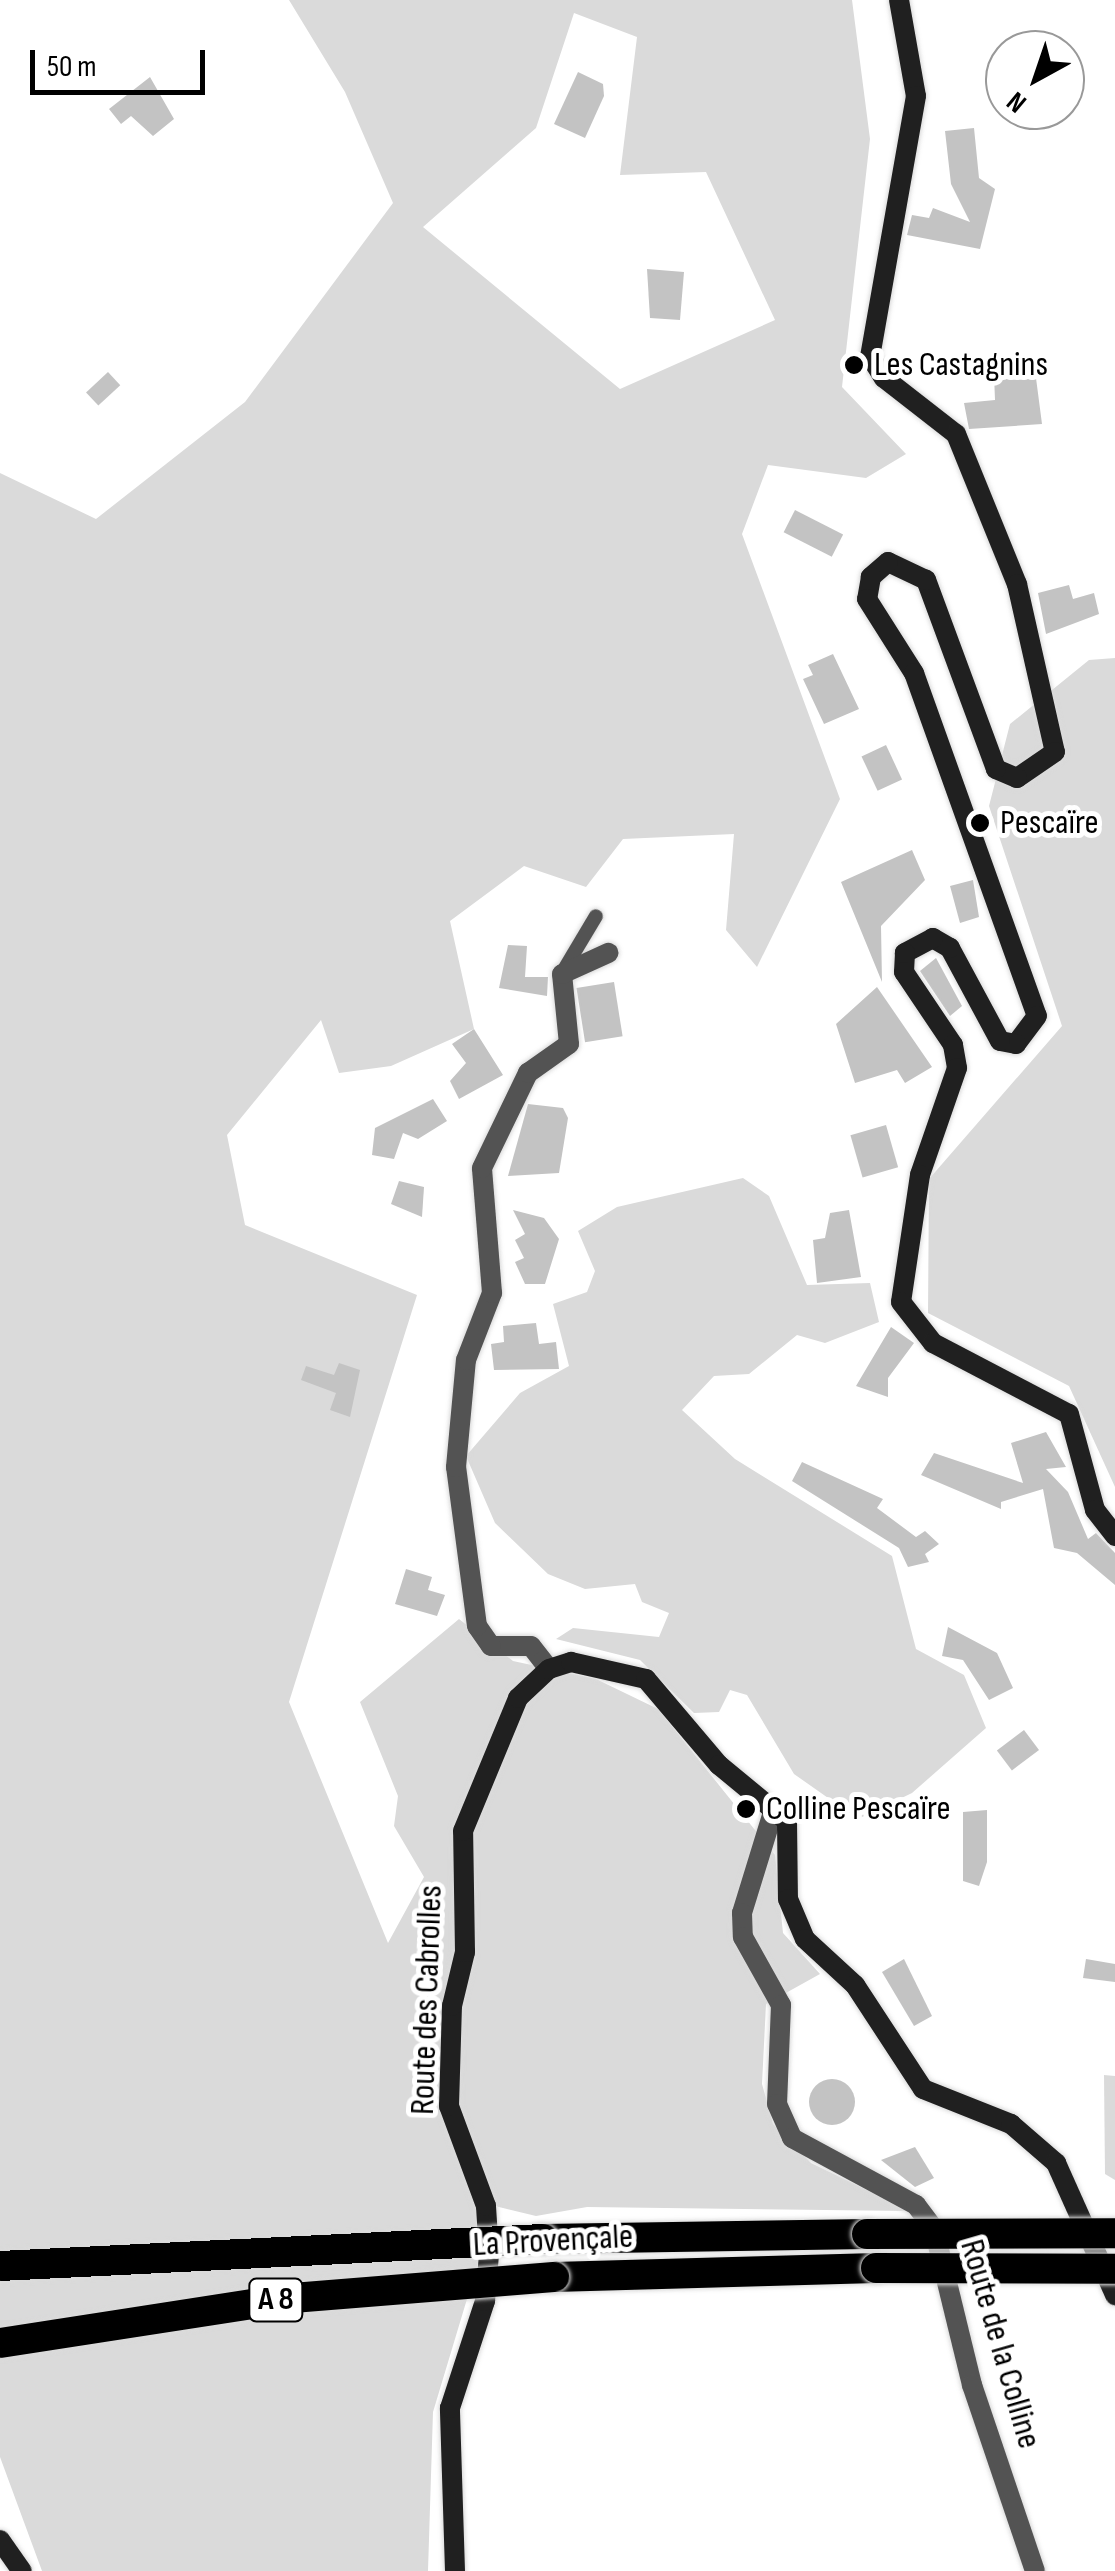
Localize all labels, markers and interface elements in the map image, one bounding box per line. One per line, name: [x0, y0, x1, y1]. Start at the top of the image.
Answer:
scale bar: [35, 30, 210, 92]
north arrow: [985, 30, 1085, 130]
text: 50 m: [47, 49, 96, 85]
text: N: [1000, 84, 1033, 119]
place label: Les Castagnins: [874, 344, 1048, 386]
marker: Les Castagnins: [843, 354, 865, 376]
place label: Pescaïre: [1000, 802, 1099, 844]
marker: Pescaïre: [969, 812, 991, 834]
place label: Colline Pescaïre: [766, 1788, 951, 1830]
marker: Colline Pescaïre: [735, 1798, 757, 1820]
street label: Route des Cabrolles: [402, 1884, 452, 2116]
street label: La Provençale: [472, 2216, 634, 2266]
street label: Route de la Colline: [950, 2235, 1050, 2453]
road number: A 8: [246, 2273, 306, 2327]

